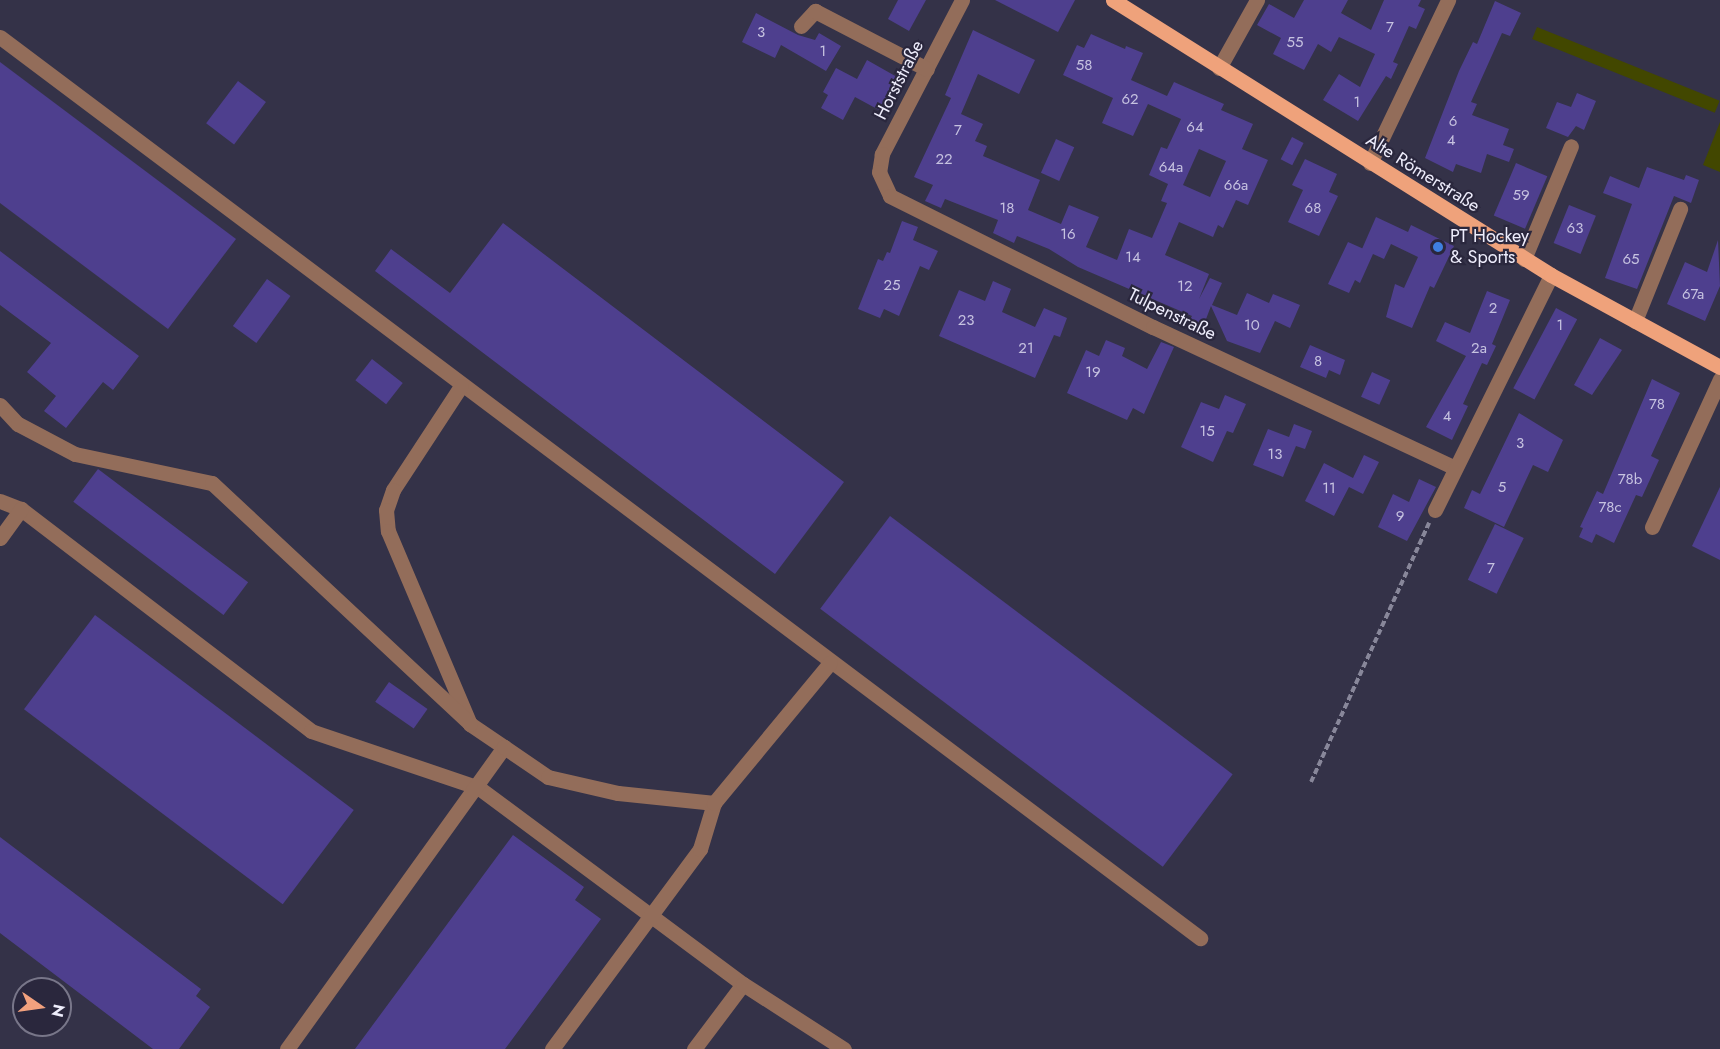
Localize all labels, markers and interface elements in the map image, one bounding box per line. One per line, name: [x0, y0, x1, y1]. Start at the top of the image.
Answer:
house number: 7: [1386, 19, 1394, 37]
house number: 3: [757, 24, 765, 42]
house number: 55: [1287, 34, 1303, 52]
street label: Horststraße: [870, 37, 928, 123]
house number: 1: [820, 43, 826, 61]
house number: 58: [1076, 57, 1092, 75]
house number: 62: [1121, 91, 1139, 109]
house number: 1: [1354, 94, 1360, 112]
house number: 6: [1449, 113, 1457, 131]
house number: 64: [1186, 119, 1204, 137]
house number: 7: [954, 122, 962, 140]
street label: Alte Römerstraße: [1362, 129, 1484, 217]
house number: 4: [1447, 132, 1455, 150]
house number: 22: [935, 151, 953, 169]
house number: 64a: [1159, 159, 1183, 177]
house number: 66a: [1224, 177, 1248, 195]
house number: 59: [1512, 187, 1530, 205]
house number: 18: [1000, 200, 1014, 218]
house number: 68: [1305, 200, 1321, 218]
house number: 63: [1567, 220, 1583, 238]
house number: 16: [1060, 226, 1076, 244]
place label: PT Hockey & Sports: [1450, 226, 1529, 268]
marker: PT Hockey & Sports: [1431, 240, 1445, 254]
house number: 14: [1125, 249, 1141, 267]
house number: 65: [1622, 251, 1640, 269]
house number: 25: [884, 277, 900, 295]
house number: 12: [1177, 278, 1193, 296]
street label: Tulpenstraße: [1124, 283, 1220, 345]
house number: 67a: [1682, 286, 1704, 304]
house number: 2: [1489, 300, 1497, 318]
house number: 23: [958, 312, 974, 330]
house number: 10: [1244, 317, 1260, 335]
house number: 1: [1557, 317, 1563, 335]
house number: 21: [1018, 340, 1034, 358]
house number: 2a: [1471, 340, 1487, 358]
house number: 8: [1314, 353, 1322, 371]
house number: 19: [1085, 364, 1101, 382]
house number: 78: [1649, 396, 1665, 414]
house number: 4: [1443, 408, 1451, 426]
house number: 15: [1199, 423, 1215, 441]
house number: 3: [1516, 435, 1524, 453]
house number: 13: [1268, 446, 1282, 464]
house number: 78b: [1618, 471, 1642, 489]
house number: 5: [1498, 479, 1506, 497]
house number: 11: [1322, 480, 1336, 498]
house number: 78c: [1598, 499, 1622, 517]
house number: 9: [1396, 508, 1404, 526]
house number: 7: [1487, 560, 1495, 578]
north arrow: [12, 977, 72, 1037]
text: N: [45, 1002, 71, 1019]

